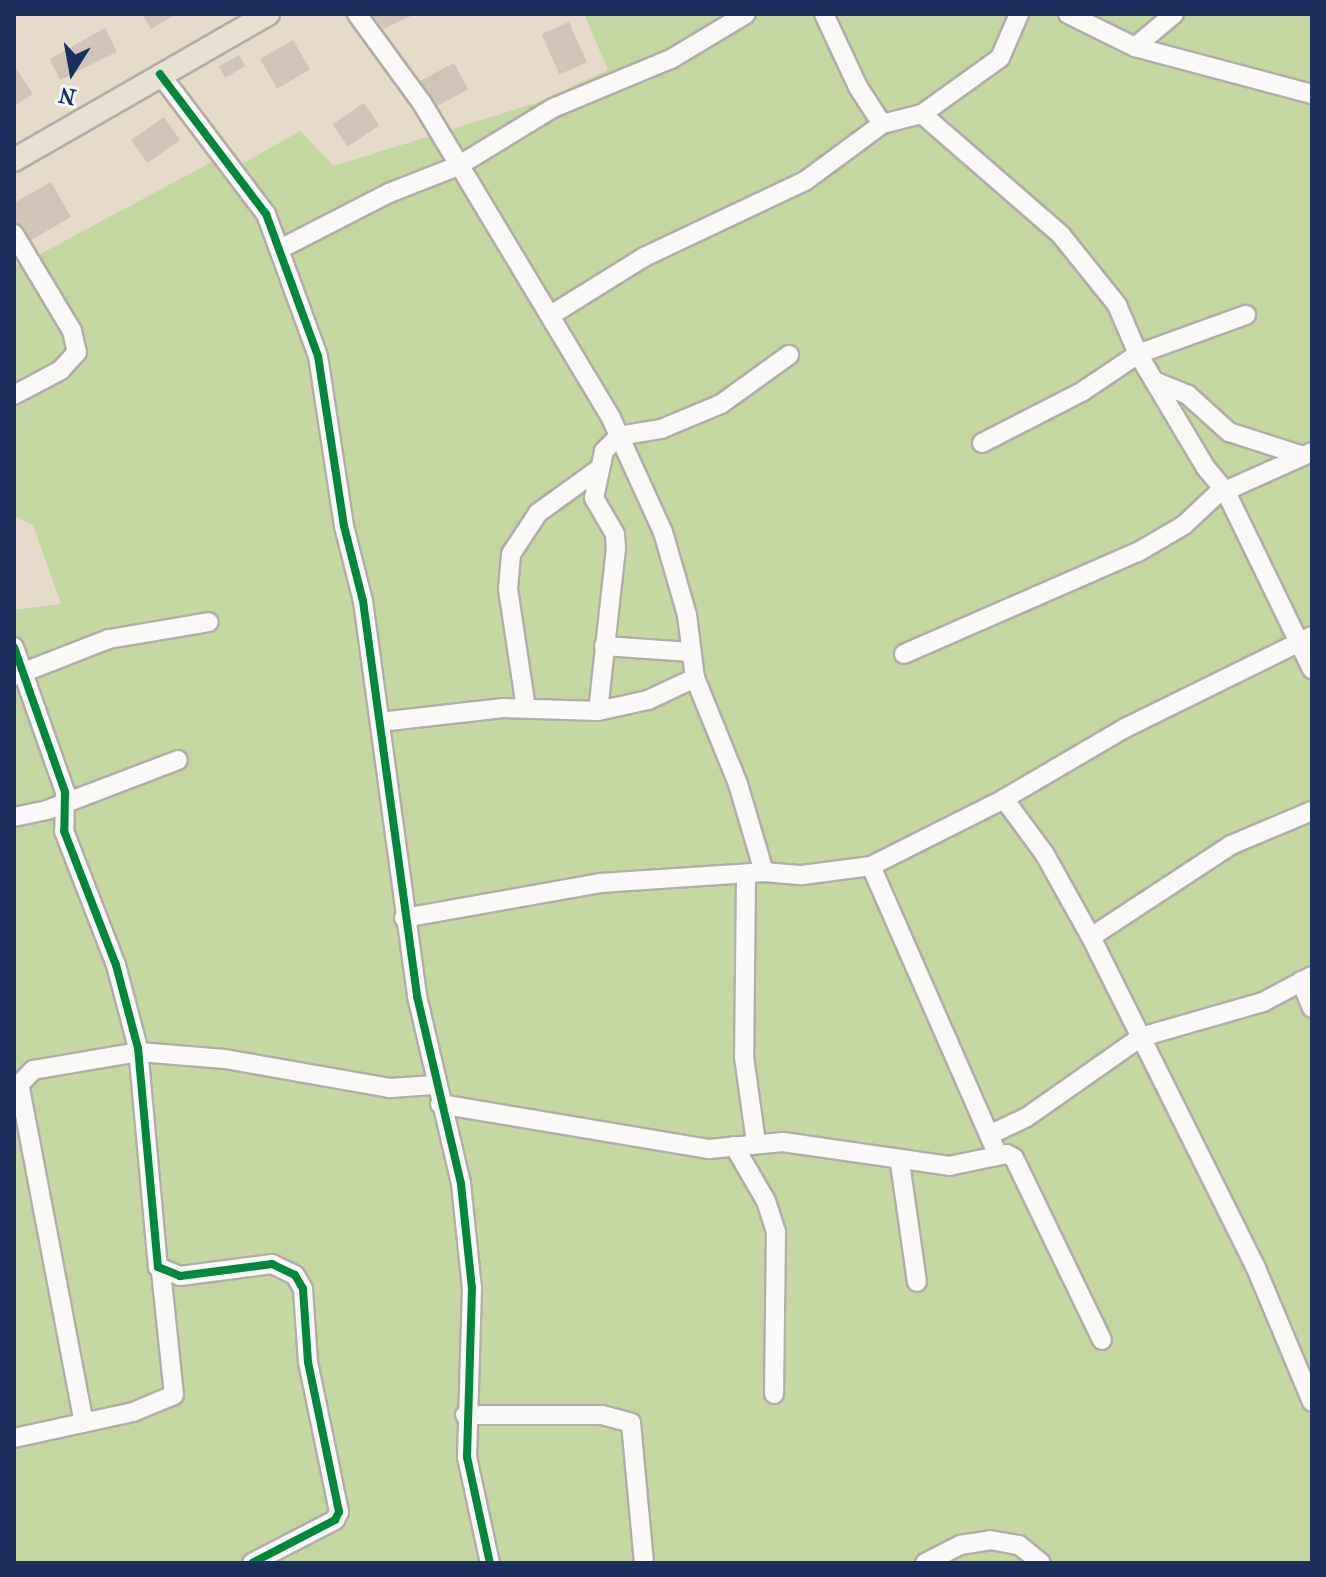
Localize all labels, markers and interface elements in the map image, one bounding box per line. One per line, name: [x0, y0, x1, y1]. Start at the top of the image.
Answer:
north arrow: [32, 32, 112, 112]
text: N: [57, 81, 78, 110]

